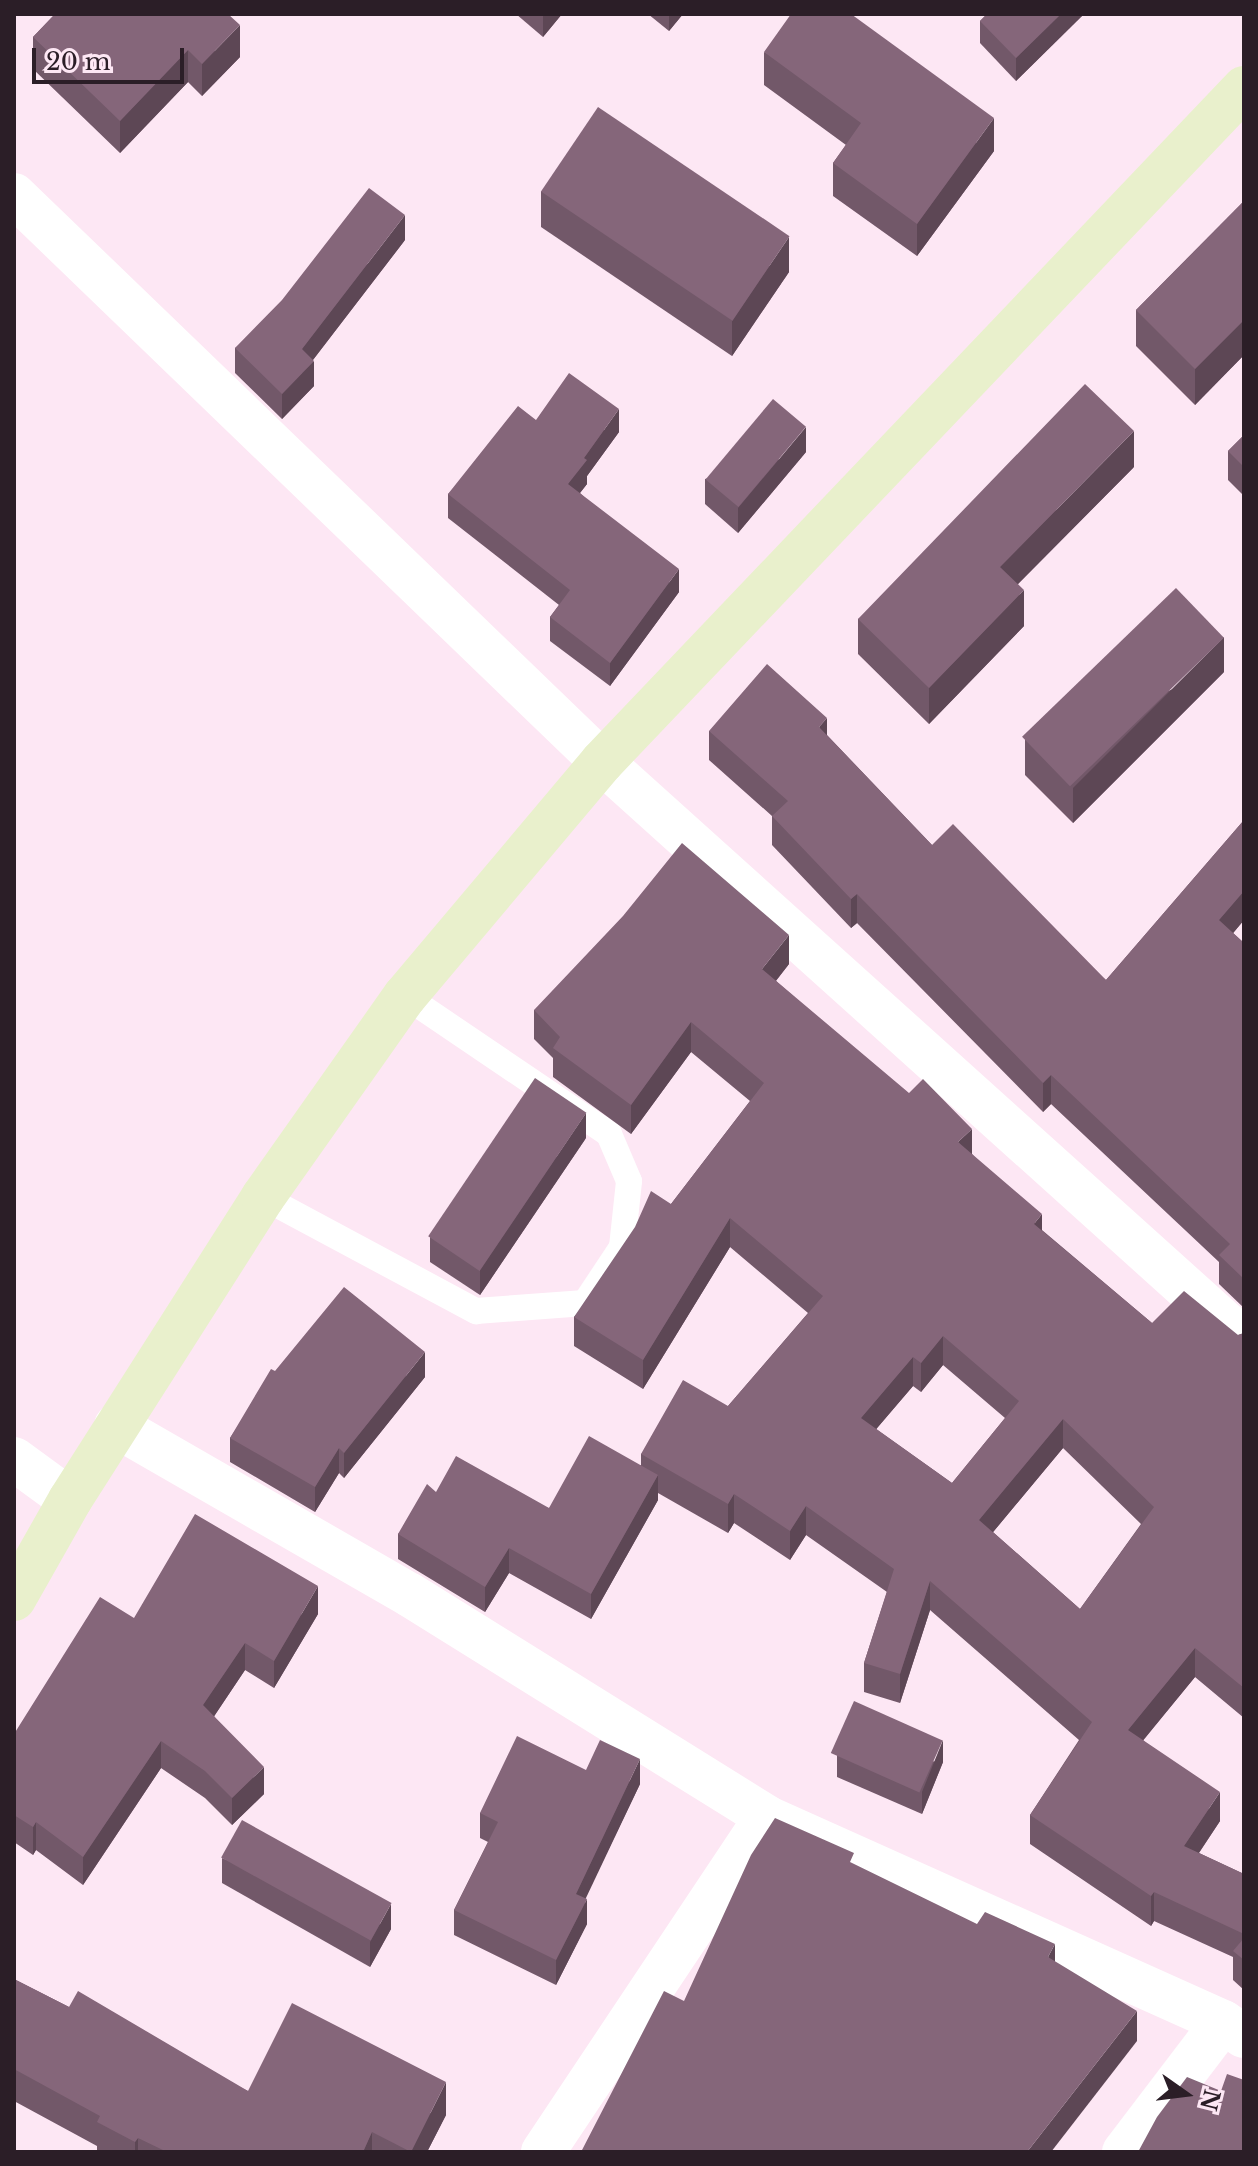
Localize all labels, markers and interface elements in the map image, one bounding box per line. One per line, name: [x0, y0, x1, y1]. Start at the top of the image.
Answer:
scale bar: [36, 32, 188, 82]
text: 20 m: [46, 47, 111, 76]
north arrow: [1146, 2054, 1226, 2134]
text: N: [1194, 2087, 1225, 2113]

